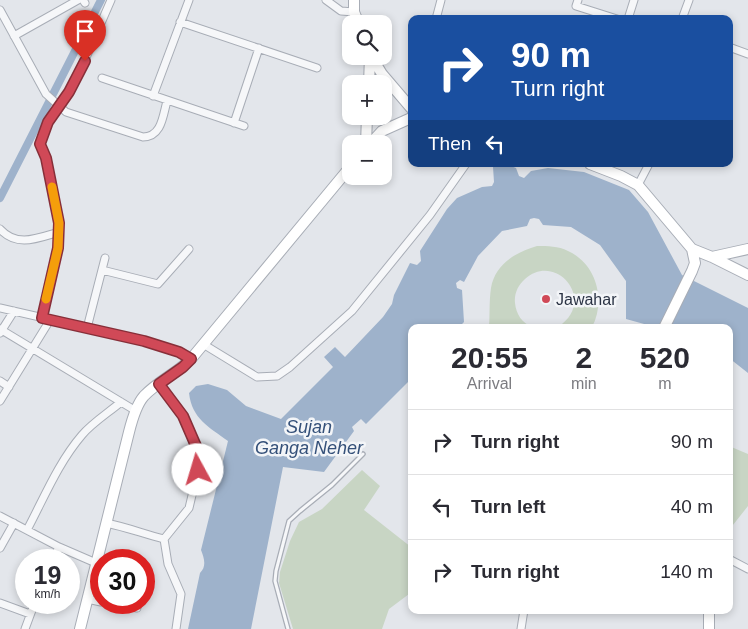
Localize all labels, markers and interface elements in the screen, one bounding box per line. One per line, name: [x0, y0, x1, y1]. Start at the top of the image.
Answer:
pin: [64, 10, 106, 61]
map controls: [342, 15, 392, 185]
button: search: [342, 15, 392, 65]
icon: arrive: [71, 17, 99, 45]
icon: right: [428, 35, 493, 100]
text: 90 m: [511, 35, 591, 74]
button: +: [342, 75, 392, 125]
text: Turn right: [511, 76, 604, 101]
icon: left: [481, 130, 509, 158]
text: Then: [428, 133, 471, 154]
button: −: [342, 135, 392, 185]
place label: Jawahar: [556, 291, 617, 308]
marker: Jawahar: [540, 293, 552, 305]
text: 20:55: [451, 341, 528, 374]
text: 2: [575, 341, 592, 374]
text: 520: [640, 341, 690, 374]
text: Arrival: [467, 375, 512, 392]
text: min: [571, 375, 597, 392]
text: m: [658, 375, 671, 392]
water label: Sujan Ganga Neher: [255, 417, 364, 458]
icon: right: [428, 428, 456, 456]
text: Turn right: [471, 431, 559, 452]
text: 90 m: [671, 431, 713, 452]
position arrow: [171, 443, 223, 495]
icon: left: [428, 493, 456, 521]
text: Turn left: [471, 496, 546, 517]
text: 40 m: [671, 496, 713, 517]
speed limit sign: 30: [90, 549, 155, 614]
icon: right: [428, 558, 456, 586]
text: 19: [34, 561, 61, 589]
text: Turn right: [471, 561, 559, 582]
text: 140 m: [660, 561, 713, 582]
text: km/h: [34, 587, 61, 601]

